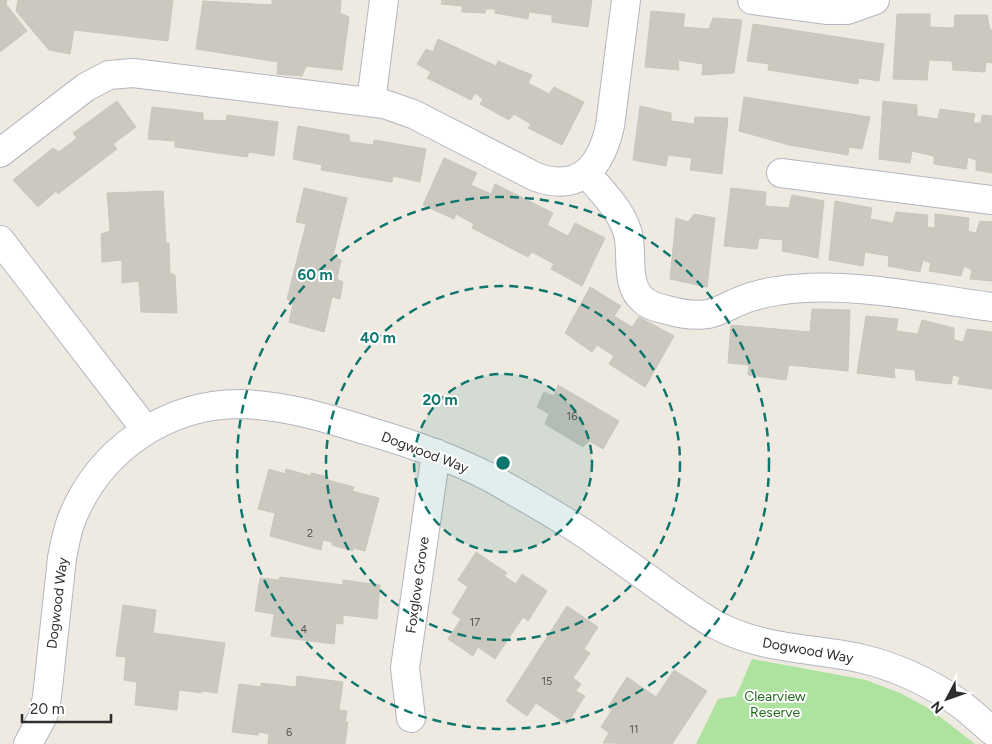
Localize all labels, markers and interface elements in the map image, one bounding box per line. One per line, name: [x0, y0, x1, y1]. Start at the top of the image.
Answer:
text: 60 m: [297, 266, 333, 284]
text: 40 m: [360, 329, 396, 347]
text: 20 m: [422, 391, 458, 409]
house number: 16: [567, 410, 577, 423]
street label: Dogwood Way: [379, 428, 471, 477]
centre of rings: [494, 454, 512, 472]
house number: 2: [307, 527, 313, 540]
street label: Foxglove Grove: [402, 535, 433, 635]
street label: Dogwood Way: [43, 556, 72, 650]
house number: 17: [470, 616, 480, 629]
house number: 4: [301, 623, 308, 636]
street label: Dogwood Way: [761, 634, 855, 667]
north arrow: [922, 674, 972, 724]
house number: 15: [542, 675, 552, 688]
park label: Clearview Reserve: [744, 688, 806, 721]
scale bar: [22, 692, 111, 724]
text: N: [928, 698, 948, 717]
text: 20 m: [30, 700, 64, 718]
house number: 11: [629, 723, 639, 736]
house number: 6: [286, 726, 292, 739]

